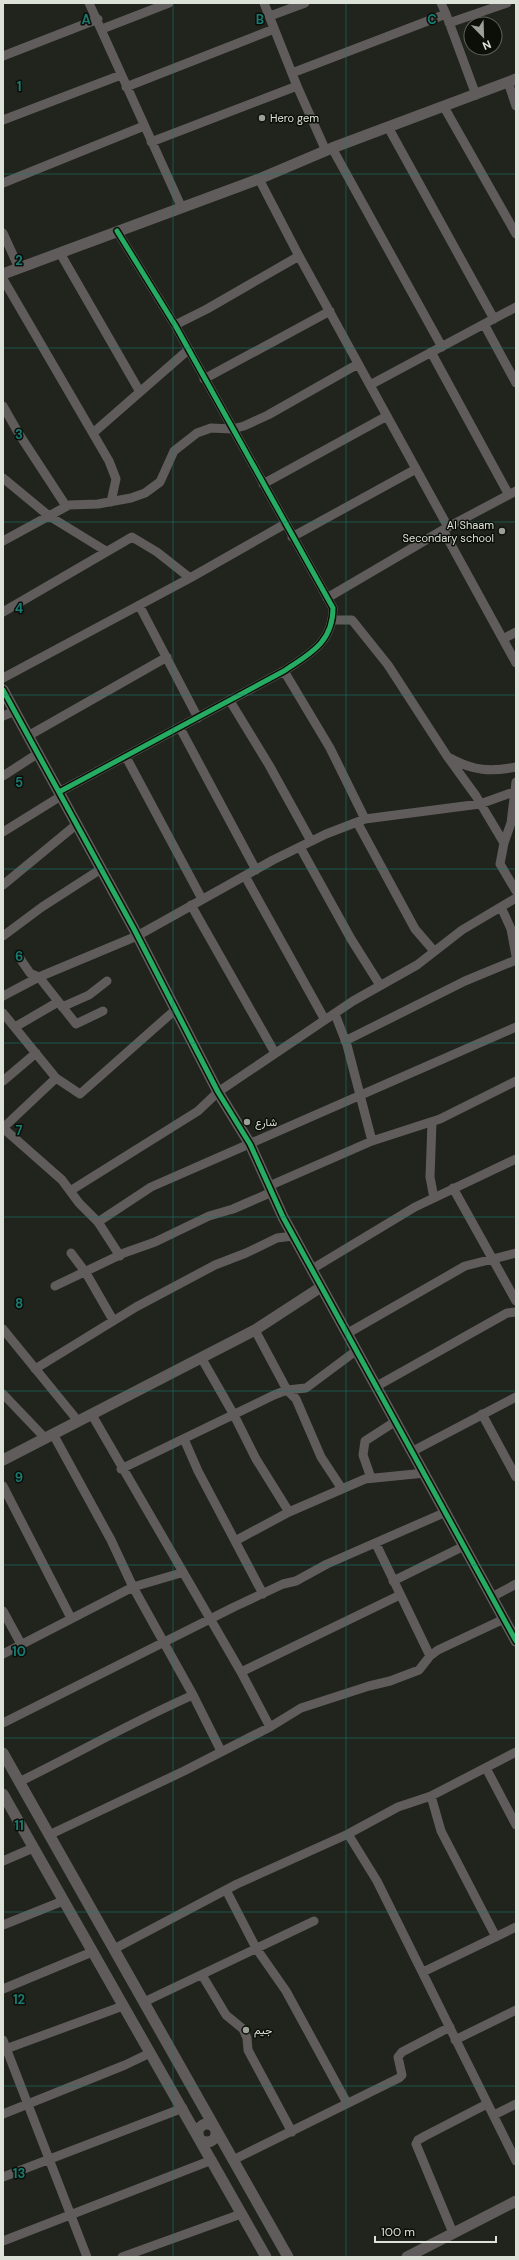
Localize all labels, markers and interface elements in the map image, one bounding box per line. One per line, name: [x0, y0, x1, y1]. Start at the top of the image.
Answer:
text: A: [81, 11, 91, 28]
text: B: [256, 11, 264, 28]
text: C: [427, 11, 437, 28]
north arrow: [463, 16, 503, 56]
text: N: [480, 37, 493, 53]
text: 1: [17, 78, 21, 95]
place label: Hero gem: [270, 111, 319, 125]
marker: Hero gem: [257, 113, 267, 123]
text: 2: [15, 252, 23, 269]
text: 3: [15, 426, 23, 443]
place label: Al Shaam Secondary school: [403, 518, 494, 545]
marker: Al Shaam Secondary school: [497, 526, 507, 536]
text: 4: [15, 600, 23, 617]
text: 5: [15, 774, 23, 791]
text: 6: [15, 948, 23, 965]
place label: شارع: [255, 1115, 277, 1130]
marker: شارع: [242, 1117, 252, 1127]
text: 7: [16, 1122, 23, 1139]
text: 8: [15, 1295, 23, 1312]
text: 9: [15, 1469, 23, 1486]
text: 10: [12, 1643, 26, 1660]
text: 11: [14, 1817, 24, 1834]
text: 12: [13, 1991, 25, 2008]
place label: جيم: [254, 2023, 272, 2038]
marker: جيم: [241, 2025, 251, 2035]
text: 13: [13, 2165, 25, 2182]
scale bar: [375, 2218, 496, 2244]
text: 100 m: [381, 2224, 415, 2240]

